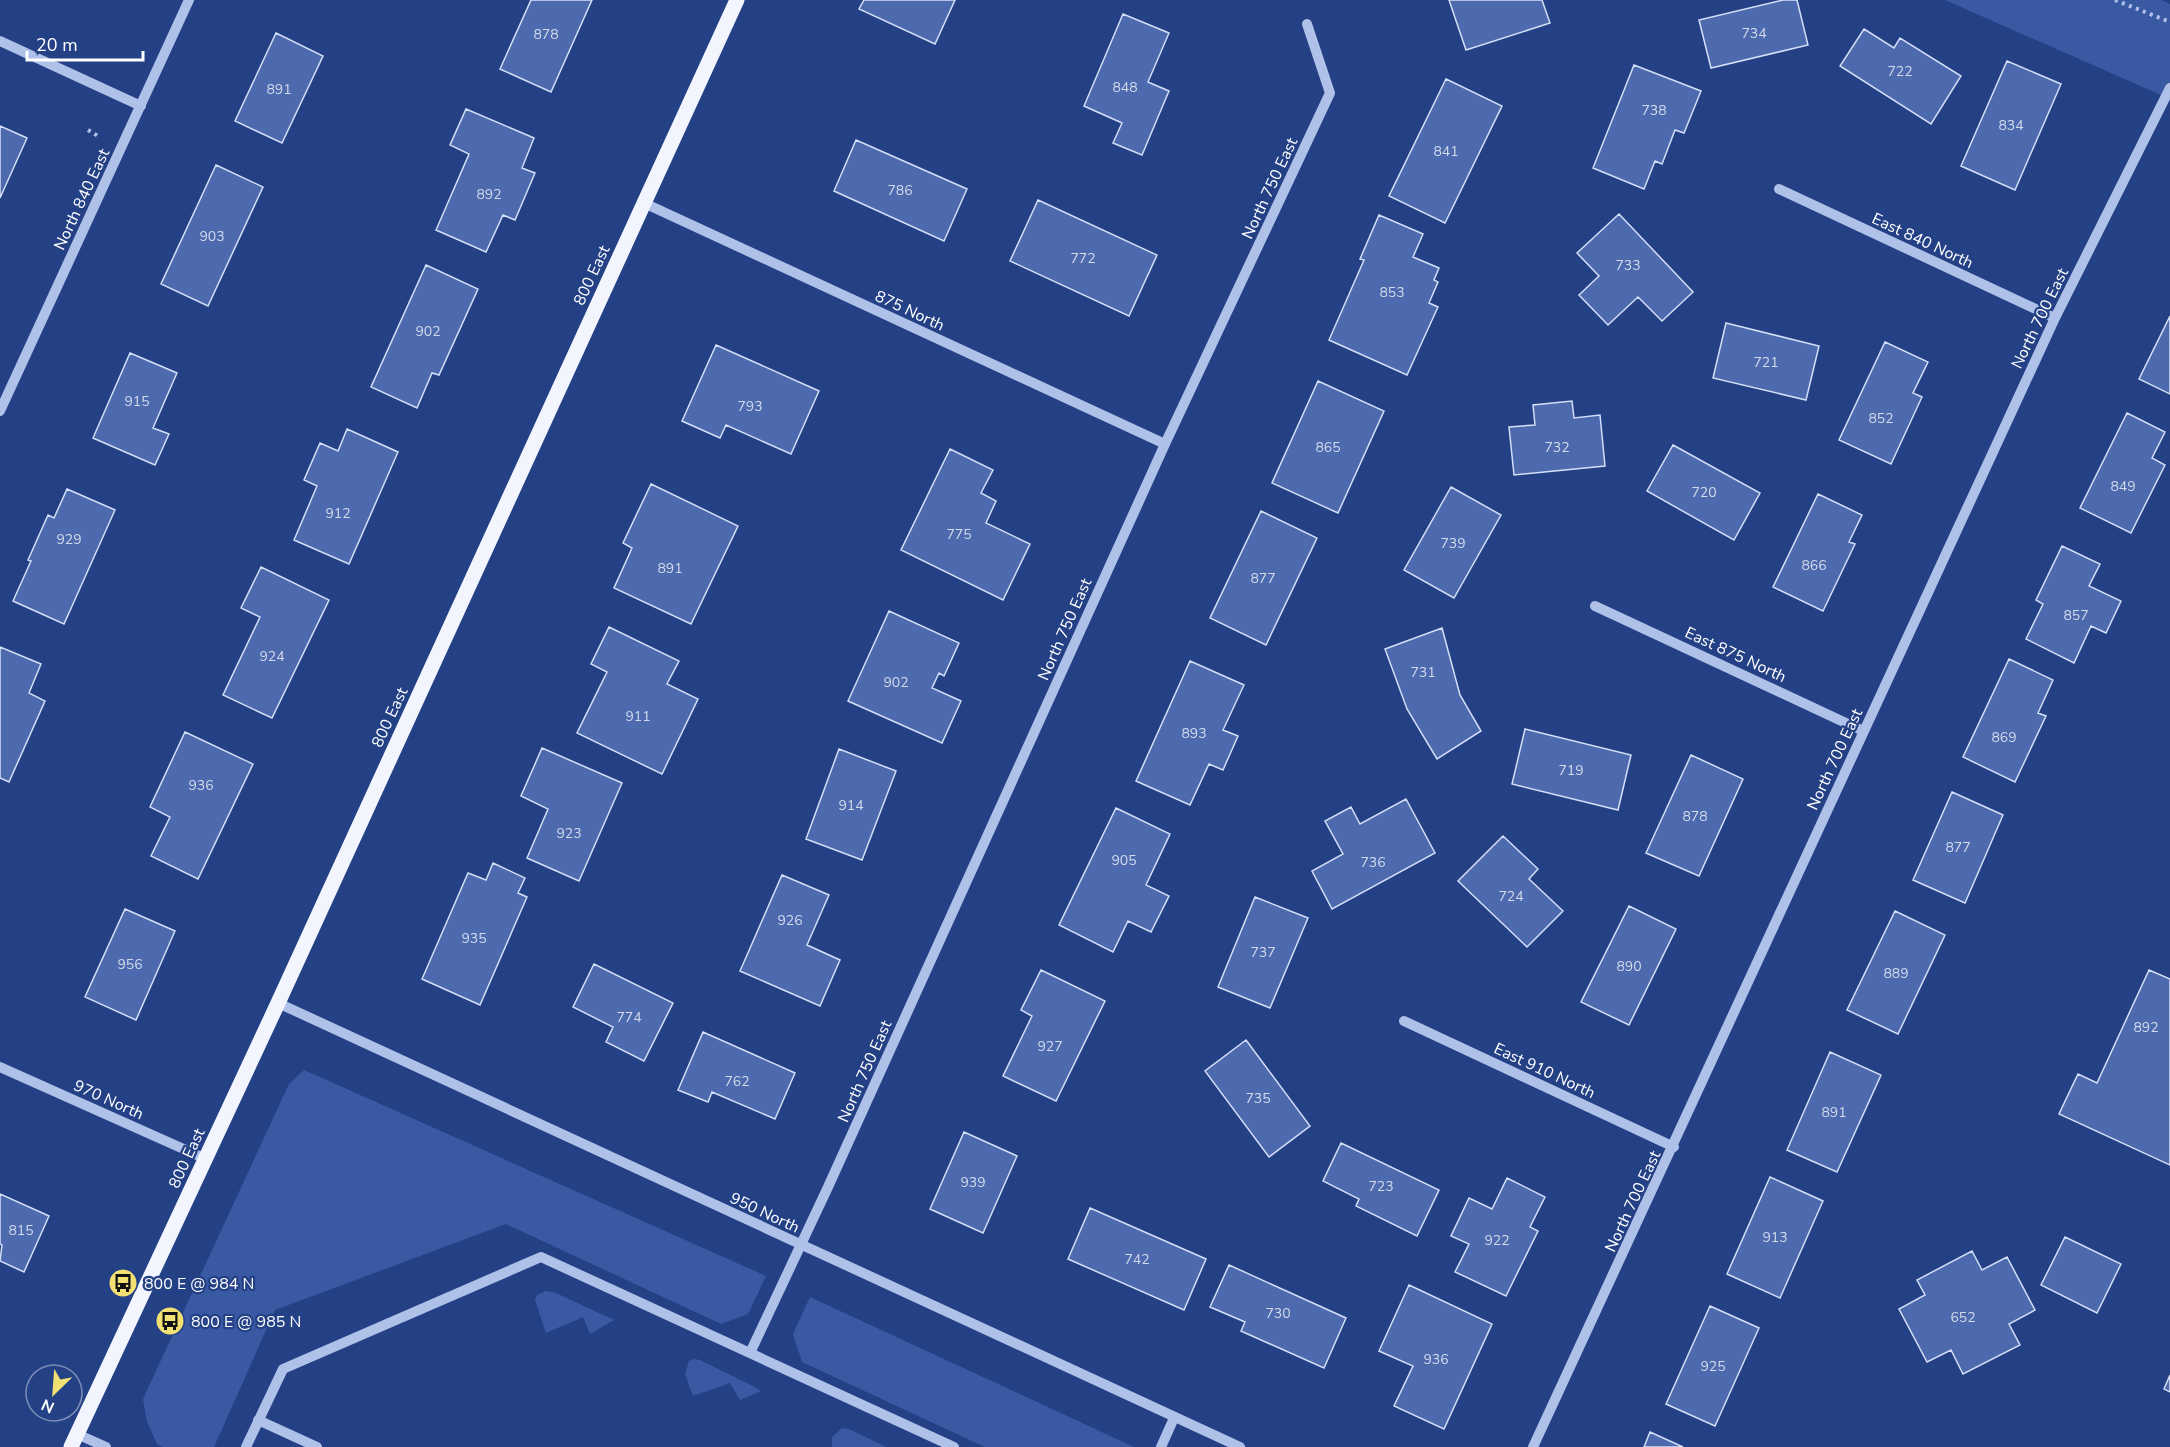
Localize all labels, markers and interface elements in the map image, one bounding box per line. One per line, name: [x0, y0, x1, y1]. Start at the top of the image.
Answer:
scale bar: [27, 24, 142, 62]
house number: 734: [1741, 24, 1767, 43]
house number: 878: [533, 25, 559, 44]
text: 20 m: [36, 33, 78, 57]
house number: 722: [1887, 62, 1913, 81]
house number: 848: [1112, 78, 1138, 97]
house number: 891: [266, 80, 292, 99]
house number: 738: [1641, 101, 1667, 120]
house number: 834: [1998, 116, 2024, 135]
street label: North 750 East: [1237, 134, 1303, 243]
house number: 841: [1433, 142, 1459, 161]
street label: North 840 East: [49, 145, 115, 254]
house number: 786: [887, 181, 913, 200]
house number: 892: [476, 185, 502, 204]
street label: East 840 North: [1868, 208, 1977, 274]
house number: 903: [199, 227, 225, 246]
street label: 800 East: [568, 242, 616, 309]
house number: 772: [1070, 249, 1096, 268]
house number: 733: [1615, 256, 1641, 275]
street label: North 700 East: [2006, 264, 2074, 372]
house number: 853: [1379, 283, 1405, 302]
street label: 875 North: [871, 285, 948, 337]
house number: 902: [415, 322, 441, 341]
house number: 721: [1753, 353, 1779, 372]
house number: 915: [124, 392, 150, 411]
house number: 793: [737, 397, 763, 416]
house number: 852: [1868, 409, 1894, 428]
house number: 865: [1315, 438, 1341, 457]
house number: 732: [1544, 438, 1570, 457]
house number: 849: [2110, 477, 2136, 496]
house number: 720: [1691, 483, 1717, 502]
house number: 912: [325, 504, 351, 523]
house number: 775: [946, 525, 972, 544]
house number: 929: [56, 530, 82, 549]
house number: 739: [1440, 534, 1466, 553]
house number: 866: [1801, 556, 1827, 575]
house number: 891: [657, 559, 683, 578]
house number: 877: [1250, 569, 1276, 588]
street label: North 750 East: [1033, 575, 1097, 684]
house number: 857: [2063, 606, 2089, 625]
street label: East 875 North: [1681, 622, 1790, 688]
house number: 924: [259, 647, 285, 666]
house number: 731: [1410, 663, 1436, 682]
house number: 902: [883, 673, 909, 692]
street label: 800 East: [366, 684, 414, 751]
street label: North 700 East: [1802, 705, 1868, 814]
house number: 911: [625, 707, 651, 726]
house number: 893: [1181, 724, 1207, 743]
house number: 869: [1991, 728, 2017, 747]
house number: 719: [1558, 761, 1584, 780]
house number: 936: [188, 776, 214, 795]
house number: 914: [838, 796, 864, 815]
house number: 878: [1682, 807, 1708, 826]
house number: 923: [556, 824, 582, 843]
house number: 877: [1945, 838, 1971, 857]
house number: 905: [1111, 851, 1137, 870]
house number: 736: [1360, 853, 1386, 872]
house number: 724: [1498, 887, 1524, 906]
house number: 926: [777, 911, 803, 930]
house number: 935: [461, 929, 487, 948]
house number: 737: [1250, 943, 1276, 962]
house number: 956: [117, 955, 143, 974]
house number: 890: [1616, 957, 1642, 976]
house number: 889: [1883, 964, 1909, 983]
house number: 774: [616, 1008, 642, 1027]
street label: North 750 East: [833, 1017, 897, 1126]
house number: 892: [2133, 1018, 2159, 1037]
house number: 927: [1037, 1037, 1063, 1056]
street label: East 910 North: [1490, 1038, 1599, 1104]
house number: 762: [724, 1072, 750, 1091]
street label: 970 North: [70, 1075, 147, 1125]
house number: 735: [1245, 1089, 1271, 1108]
house number: 891: [1821, 1103, 1847, 1122]
street label: 800 East: [163, 1125, 211, 1192]
street label: North 700 East: [1600, 1147, 1666, 1256]
house number: 939: [960, 1173, 986, 1192]
house number: 723: [1368, 1177, 1394, 1196]
street label: 950 North: [726, 1187, 803, 1239]
house number: 815: [8, 1221, 34, 1240]
house number: 913: [1762, 1228, 1788, 1247]
house number: 922: [1484, 1231, 1510, 1250]
house number: 742: [1124, 1250, 1150, 1269]
bus stop icon: 800 E @ 984 N: [107, 1267, 139, 1299]
place label: 800 E @ 984 N: [144, 1273, 254, 1295]
house number: 730: [1265, 1304, 1291, 1323]
bus stop icon: 800 E @ 985 N: [154, 1305, 186, 1337]
house number: 652: [1950, 1308, 1976, 1327]
place label: 800 E @ 985 N: [191, 1311, 301, 1333]
house number: 936: [1423, 1350, 1449, 1369]
house number: 925: [1700, 1357, 1726, 1376]
north arrow: [24, 1363, 84, 1423]
text: N: [38, 1393, 58, 1418]

